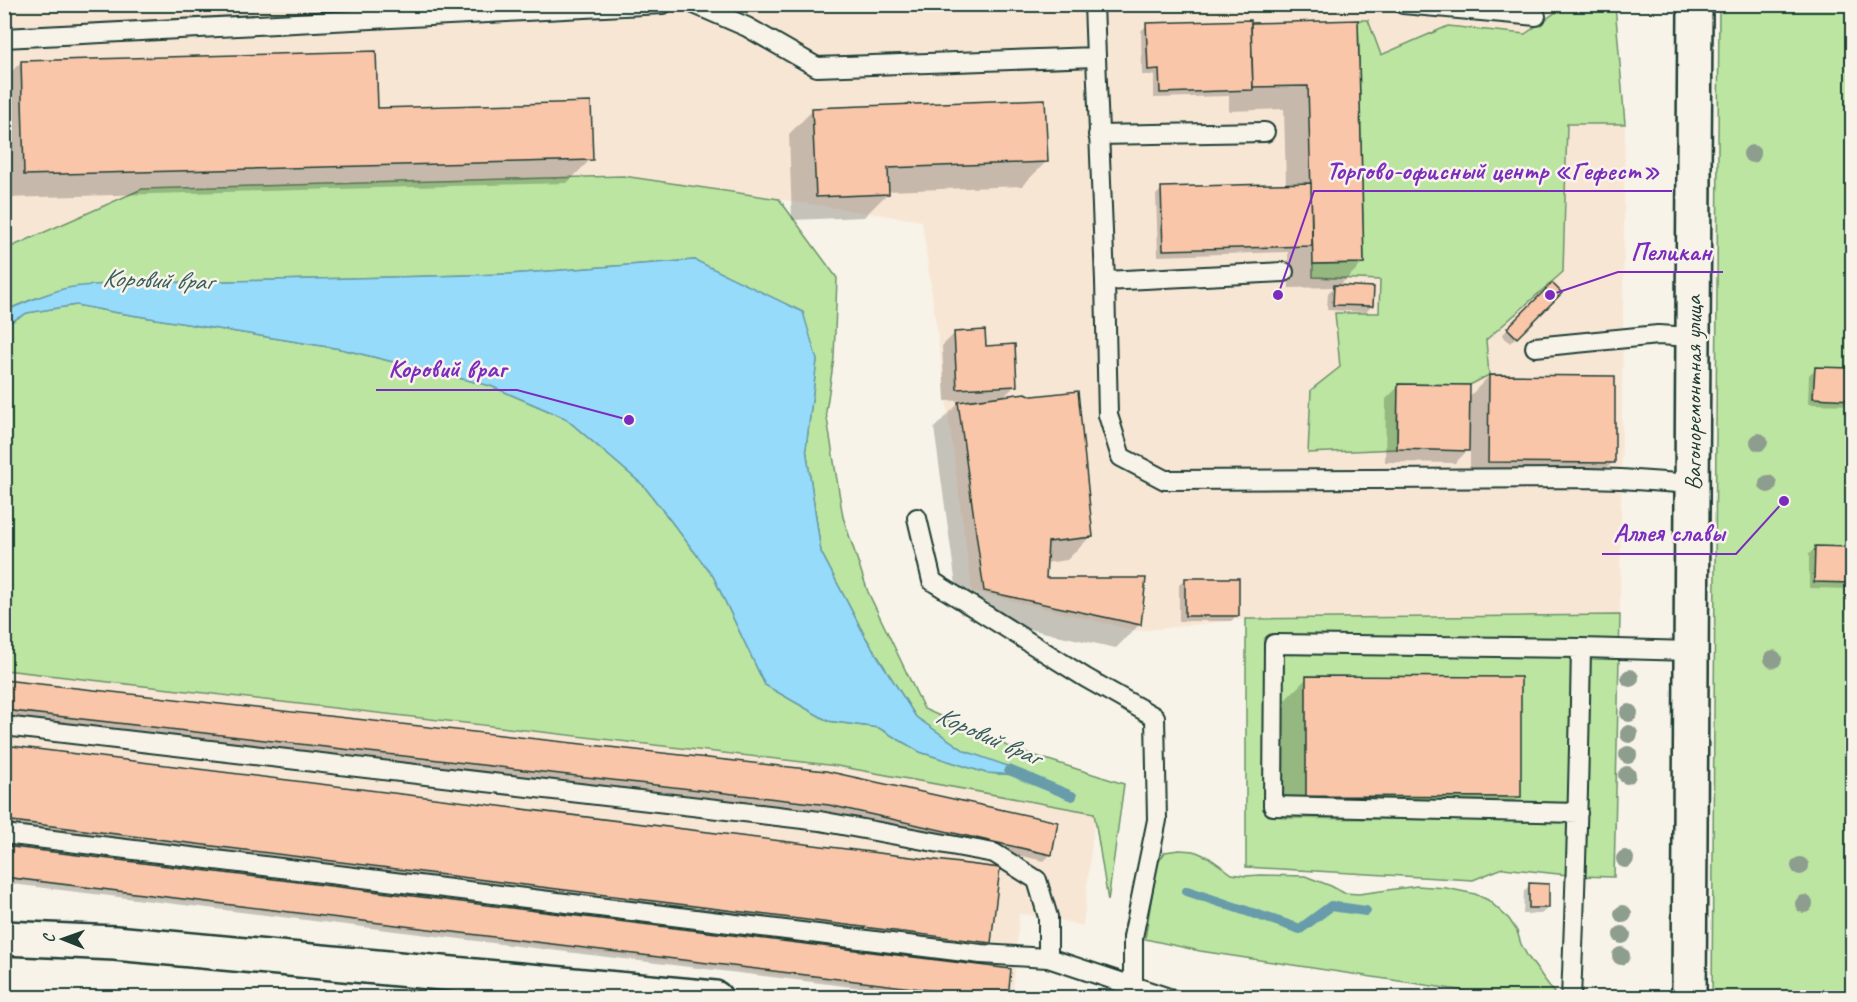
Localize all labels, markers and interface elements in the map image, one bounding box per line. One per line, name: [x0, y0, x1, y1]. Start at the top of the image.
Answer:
callout: Торгово-офисный центр «Гефест»: [1314, 147, 1672, 191]
text: Торгово-офисный центр «Гефест»: [1326, 154, 1660, 187]
callout: Пеликан: [1618, 228, 1723, 272]
text: Пеликан: [1631, 235, 1713, 268]
water label: Коровий враг: [102, 261, 218, 298]
street label: Вагоноремонтная улица: [1678, 294, 1708, 491]
callout: Коровий враг: [376, 346, 517, 390]
text: Коровий враг: [388, 352, 509, 385]
callout: Аллея славы: [1602, 510, 1736, 554]
text: Аллея славы: [1613, 516, 1727, 549]
water label: Коровий враг: [931, 698, 1050, 775]
north arrow: [33, 909, 93, 969]
text: С: [39, 933, 59, 943]

